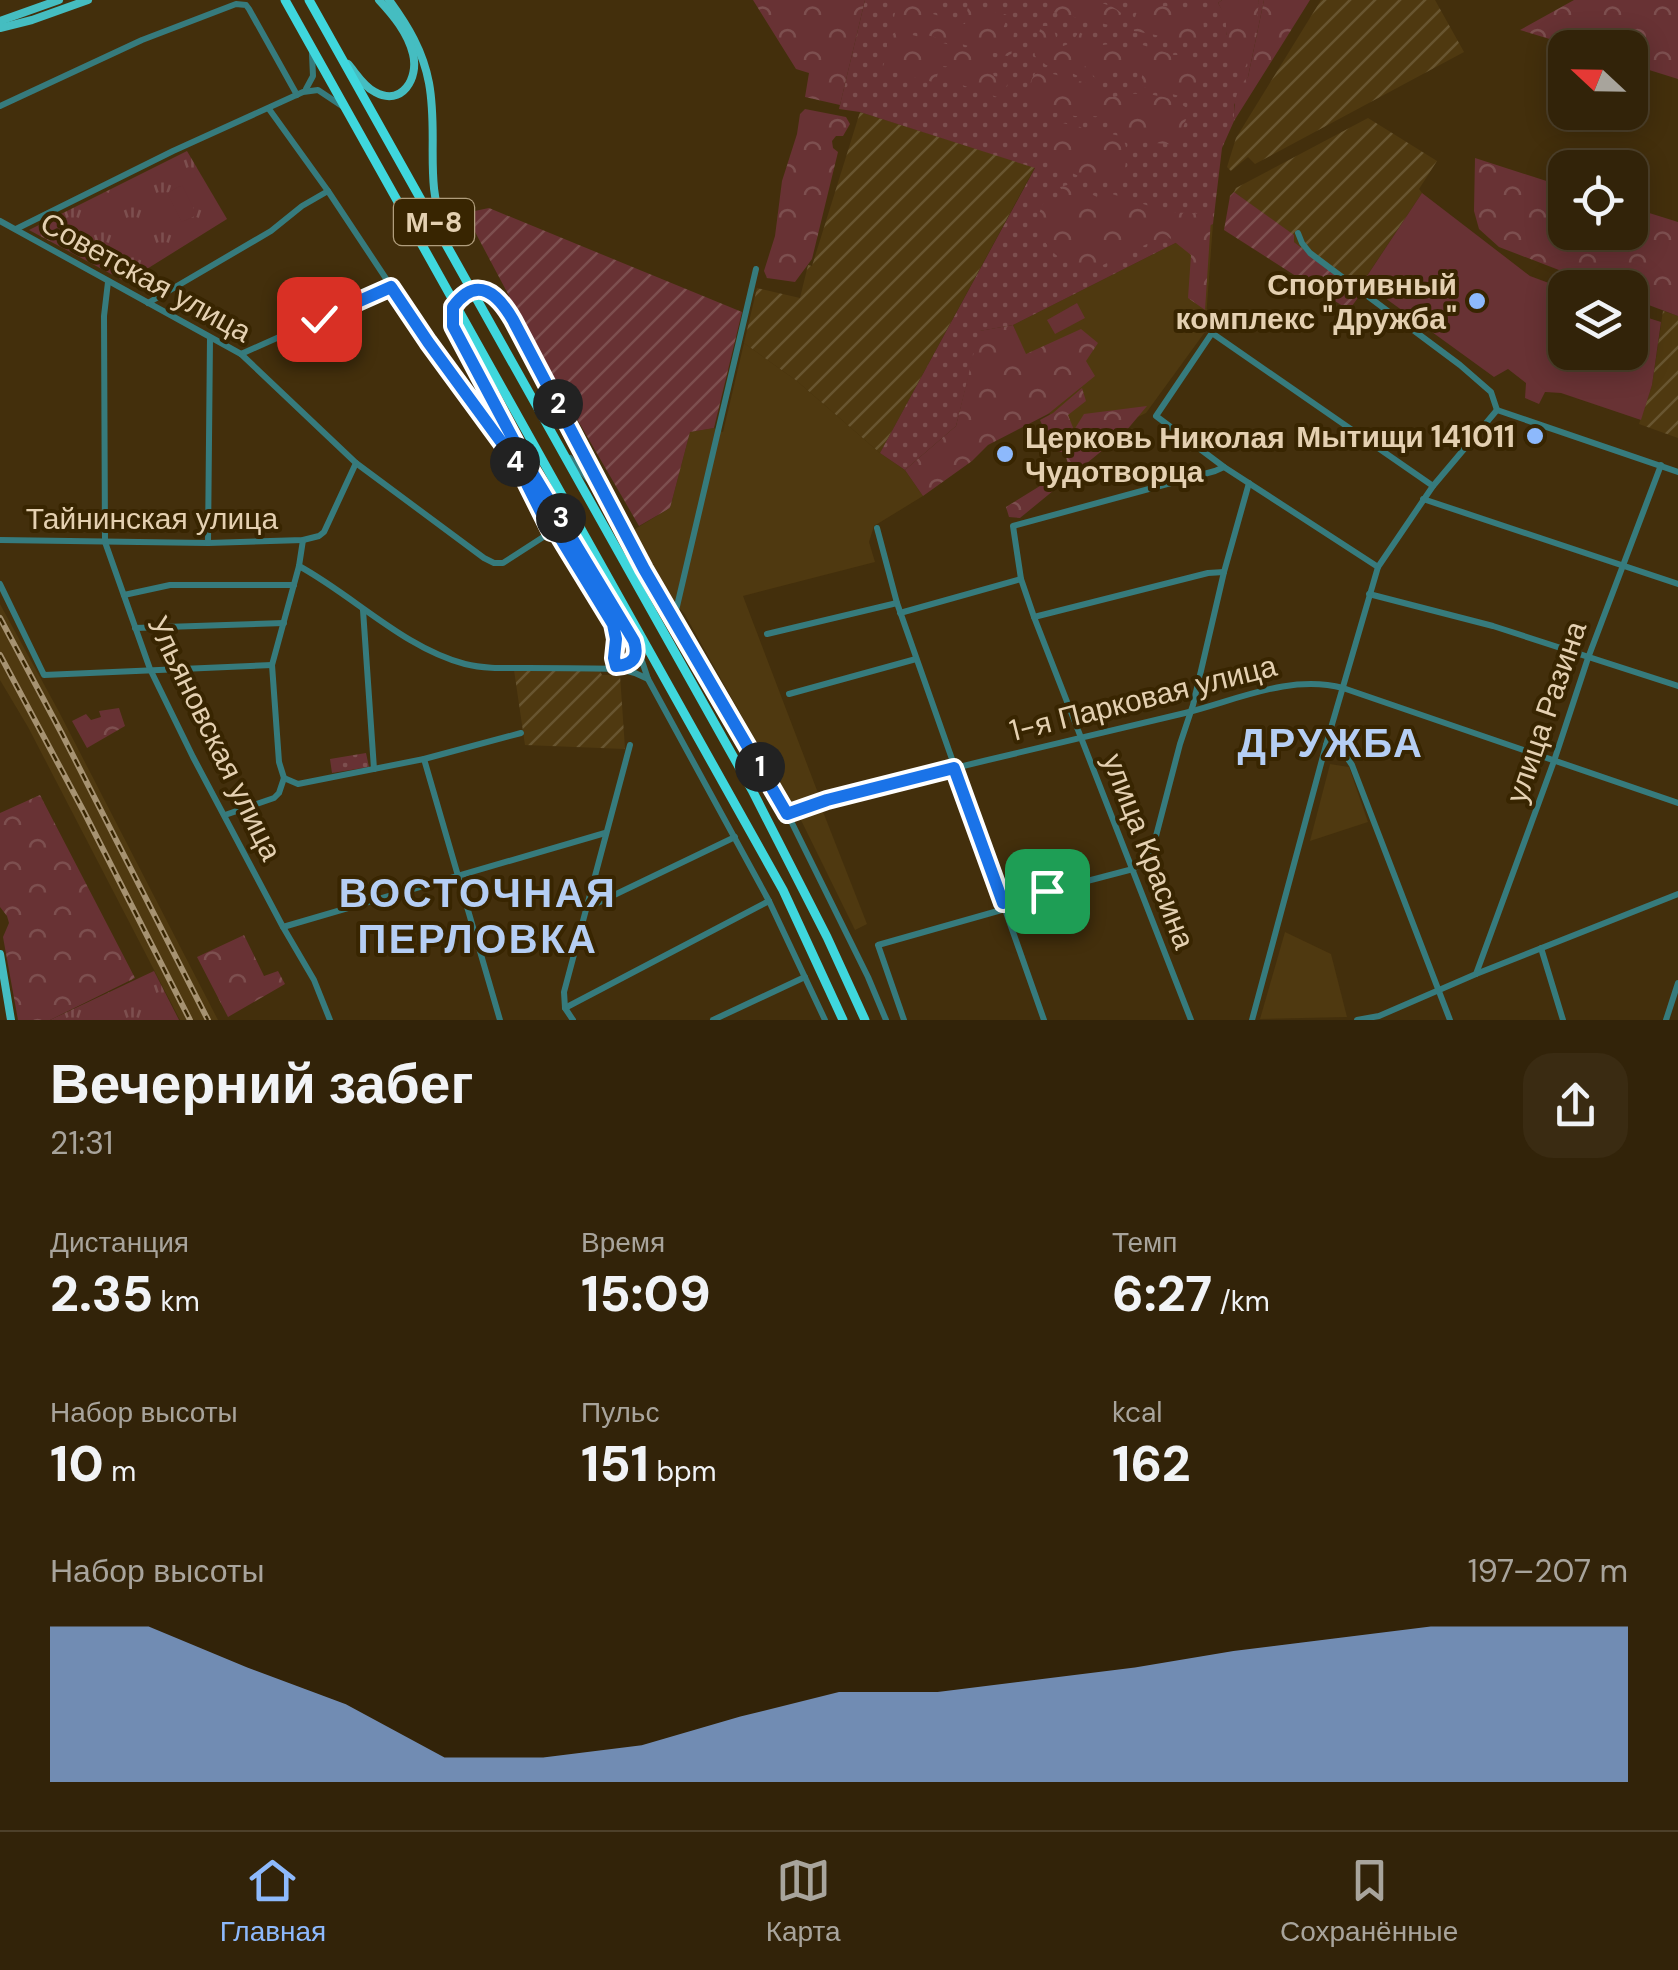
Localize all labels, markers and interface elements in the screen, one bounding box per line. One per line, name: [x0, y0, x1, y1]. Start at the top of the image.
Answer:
north arrow: [1548, 30, 1648, 130]
map controls: [1548, 30, 1648, 370]
button: locate: [1548, 150, 1648, 250]
road number: М-8: [394, 199, 474, 245]
street label: Советская улица: [34, 203, 259, 351]
place label: Спортивный комплекс "Дружба": [1176, 265, 1457, 338]
button: layers: [1548, 270, 1648, 370]
pin: [277, 277, 362, 362]
marker: Спортивный комплекс "Дружба": [1466, 290, 1488, 312]
icon: check: [292, 292, 347, 347]
pin: 2: [533, 379, 583, 429]
text: 2: [550, 385, 566, 422]
place label: Мытищи 141011: [1296, 417, 1515, 456]
place label: Церковь Николая Чудотворца: [1025, 418, 1285, 491]
marker: Мытищи 141011: [1524, 425, 1546, 447]
pin: 4: [490, 437, 540, 487]
text: 4: [506, 443, 524, 480]
marker: Церковь Николая Чудотворца: [994, 443, 1016, 465]
pin: 3: [536, 493, 586, 543]
street label: Тайнинская улица: [26, 499, 279, 538]
text: 3: [553, 499, 569, 536]
street label: Ульяновская улица: [139, 609, 291, 867]
street label: улица Разина: [1497, 616, 1595, 808]
street label: 1-я Парковая улица: [1005, 646, 1281, 750]
district label: ДРУЖБА: [1238, 717, 1424, 769]
pin: 1: [735, 742, 785, 792]
text: 1: [755, 748, 765, 785]
street label: улица Красина: [1094, 748, 1204, 955]
pin: [1005, 849, 1090, 934]
icon: arrive: [1020, 864, 1075, 919]
district label: ВОСТОЧНАЯ ПЕРЛОВКА: [339, 867, 617, 965]
text: Вечерний забег: [50, 1048, 473, 1120]
button: share: [1523, 1053, 1628, 1158]
text: 21:31: [50, 1122, 113, 1164]
text: Дистанция: [50, 1224, 189, 1261]
text: Время: [581, 1224, 665, 1261]
text: Темп: [1112, 1224, 1178, 1261]
text: 2.35: [50, 1261, 153, 1327]
text: 15:09: [581, 1261, 711, 1327]
text: 6:27: [1112, 1261, 1212, 1327]
text: km: [153, 1283, 200, 1320]
text: /km: [1212, 1283, 1270, 1320]
text: Набор высоты: [50, 1394, 238, 1431]
text: Пульс: [581, 1394, 659, 1431]
text: kcal: [1112, 1394, 1163, 1431]
text: 10: [50, 1431, 104, 1497]
text: 151: [581, 1431, 649, 1497]
text: 162: [1112, 1431, 1191, 1497]
text: m: [104, 1453, 136, 1490]
text: bpm: [649, 1453, 717, 1490]
text: Набор высоты: [50, 1550, 264, 1592]
text: 197–207 m: [1468, 1550, 1628, 1592]
tab: Главная: [220, 1853, 326, 1950]
tab: Карта: [766, 1853, 841, 1950]
tab: Сохранённые: [1280, 1853, 1458, 1950]

